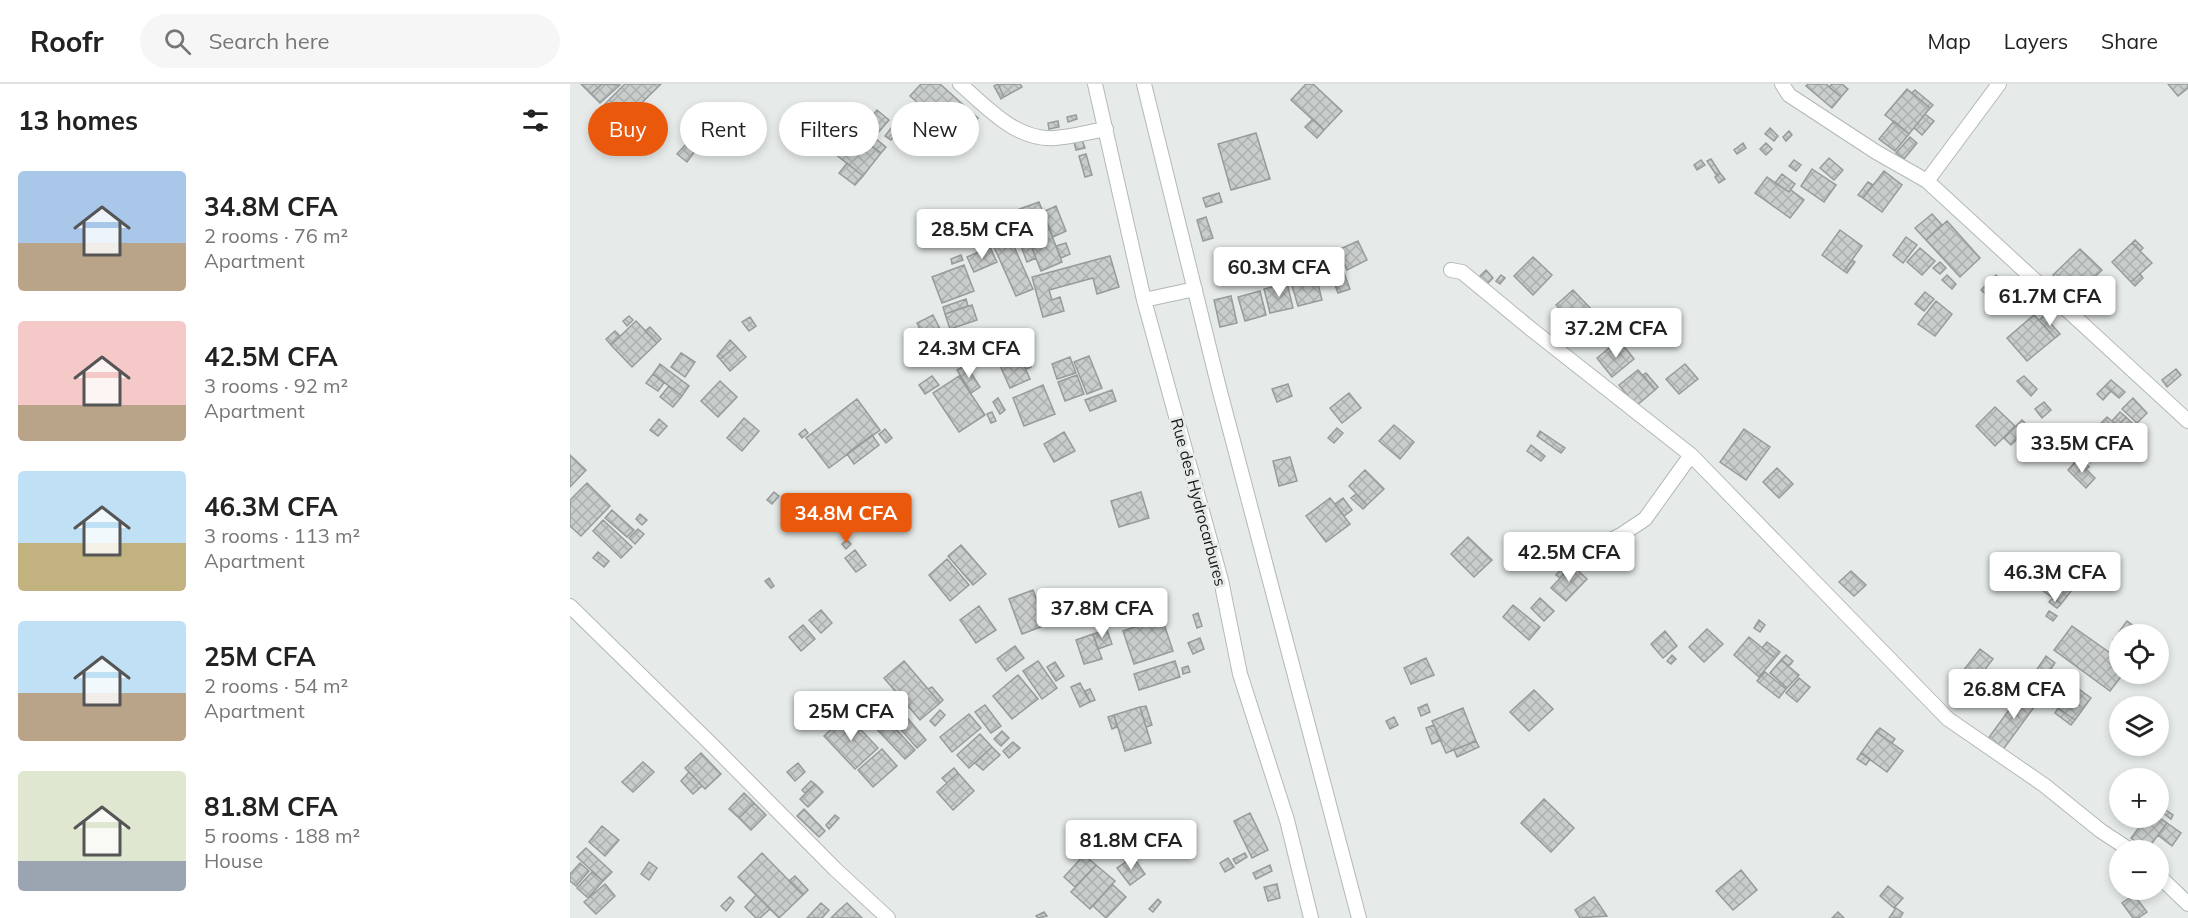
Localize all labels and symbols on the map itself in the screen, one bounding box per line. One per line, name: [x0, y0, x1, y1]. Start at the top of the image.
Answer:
pin: 28.5M CFA: [913, 209, 1051, 260]
pin: 60.3M CFA: [1210, 247, 1348, 298]
pin: 61.7M CFA: [1981, 276, 2119, 327]
pin: 37.2M CFA: [1547, 308, 1685, 359]
pin: 24.3M CFA: [900, 328, 1038, 379]
street label: Rue des Hydrocarbures: [1167, 416, 1231, 588]
pin: 33.5M CFA: [2013, 423, 2151, 474]
pin: 34.8M CFA: [777, 493, 915, 544]
pin: 42.5M CFA: [1500, 532, 1638, 583]
pin: 46.3M CFA: [1986, 552, 2124, 603]
pin: 37.8M CFA: [1033, 588, 1171, 639]
pin: 26.8M CFA: [1945, 669, 2083, 720]
pin: 25M CFA: [796, 691, 906, 742]
pin: 81.8M CFA: [1062, 820, 1200, 871]

